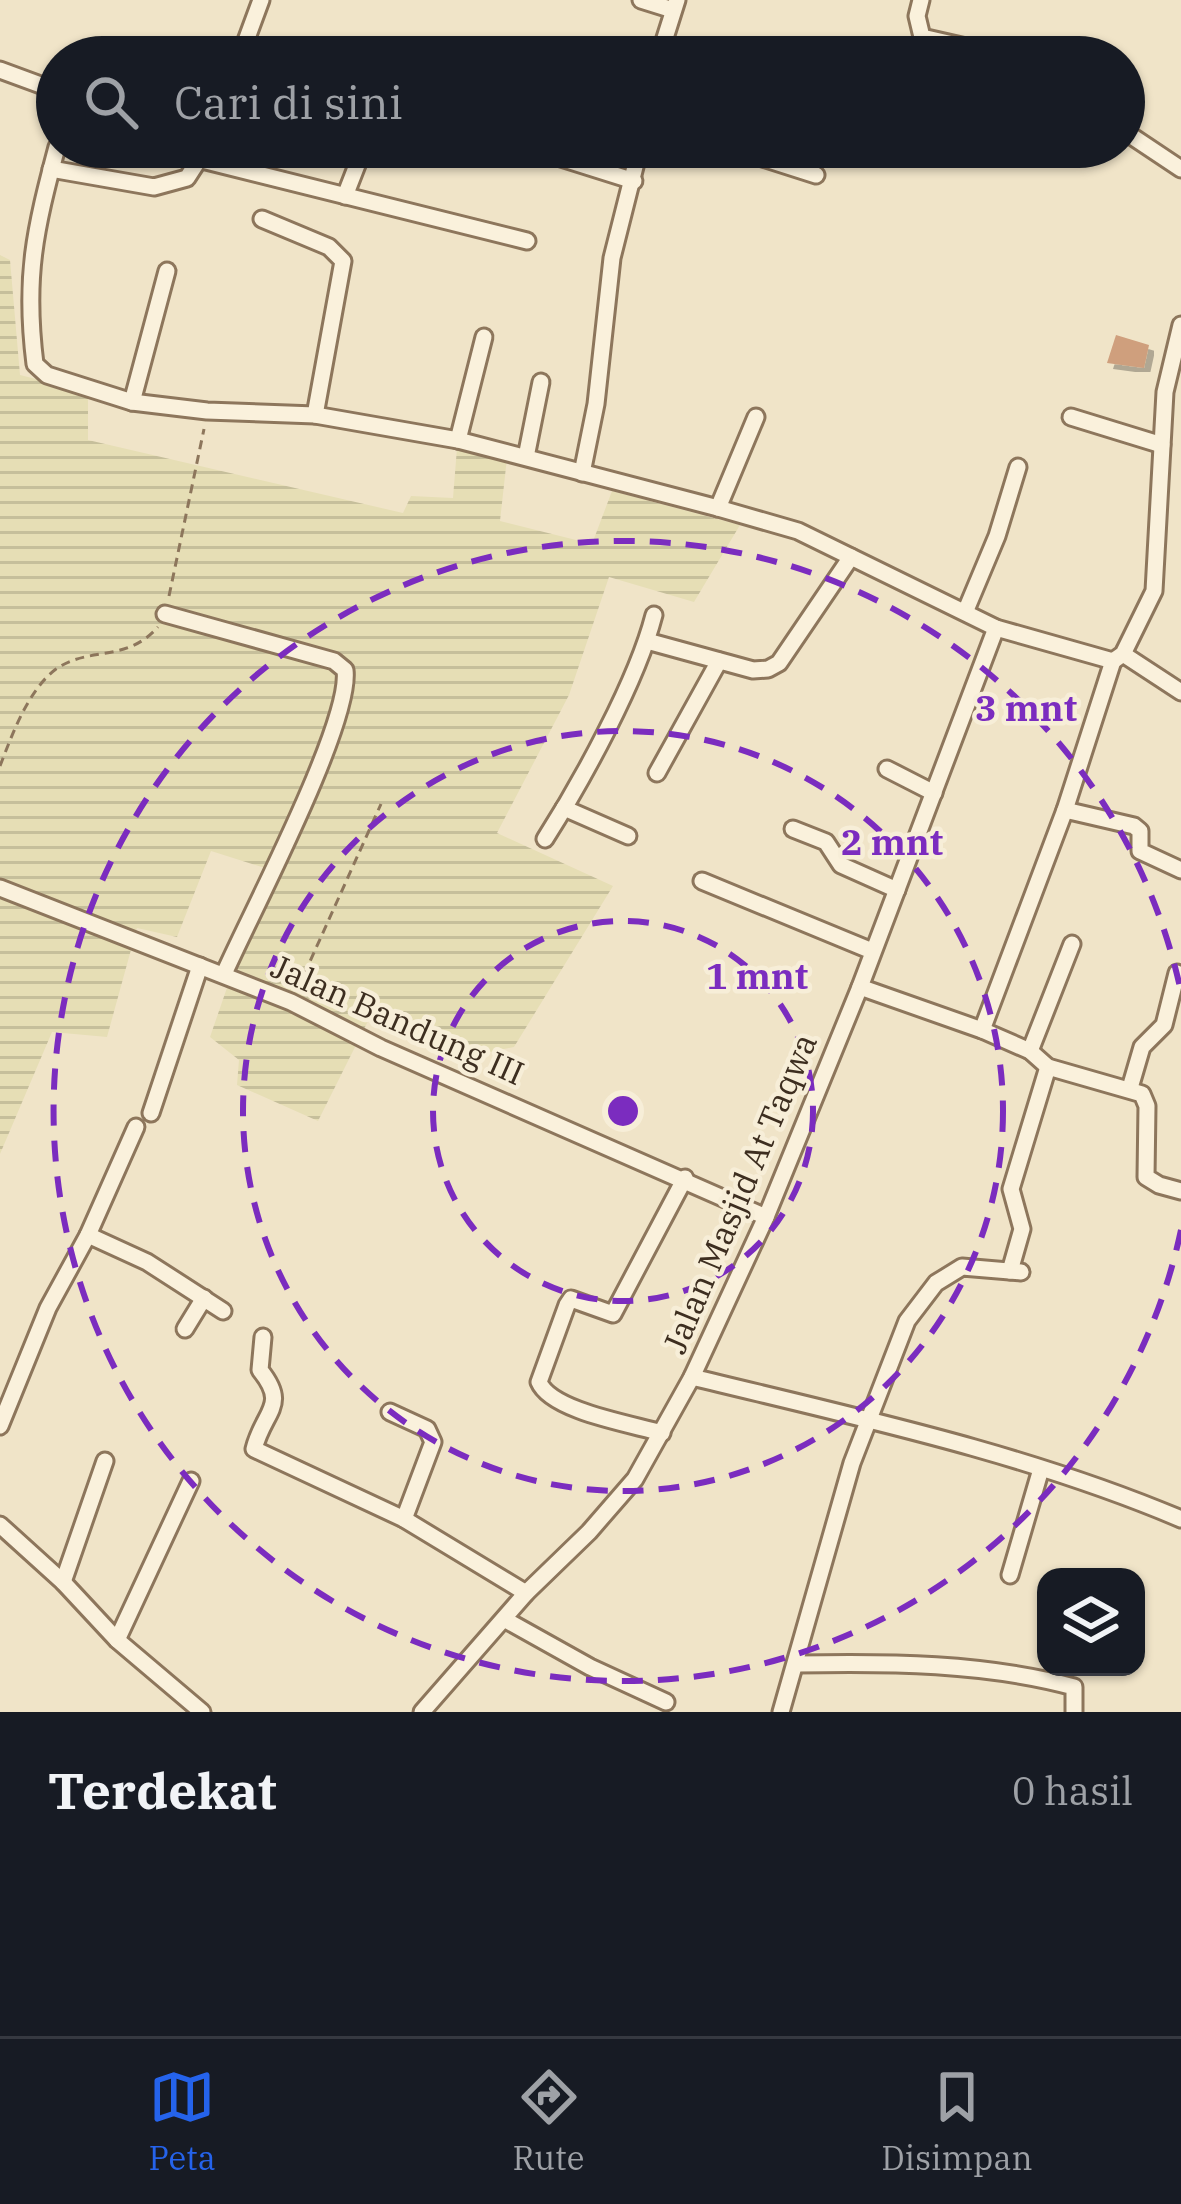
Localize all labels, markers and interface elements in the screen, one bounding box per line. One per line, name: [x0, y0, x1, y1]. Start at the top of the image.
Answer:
search box: [36, 36, 1145, 168]
icon: search: [78, 69, 144, 135]
text: Cari di sini: [174, 73, 403, 131]
text: 3 mnt: [975, 684, 1077, 731]
text: 2 mnt: [841, 818, 943, 865]
street label: Jalan Bandung III: [265, 944, 531, 1094]
text: 1 mnt: [706, 952, 808, 999]
street label: Jalan Masjid At Taqwa: [652, 1027, 826, 1359]
centre of rings: [602, 1090, 644, 1132]
map controls: [1037, 1568, 1145, 1676]
button: layers: [1037, 1568, 1145, 1676]
text: Terdekat: [48, 1757, 277, 1823]
text: 0 hasil: [1012, 1765, 1133, 1816]
tab: Peta: [148, 2064, 216, 2179]
tab: Rute: [513, 2064, 584, 2179]
tab: Disimpan: [881, 2064, 1033, 2179]

